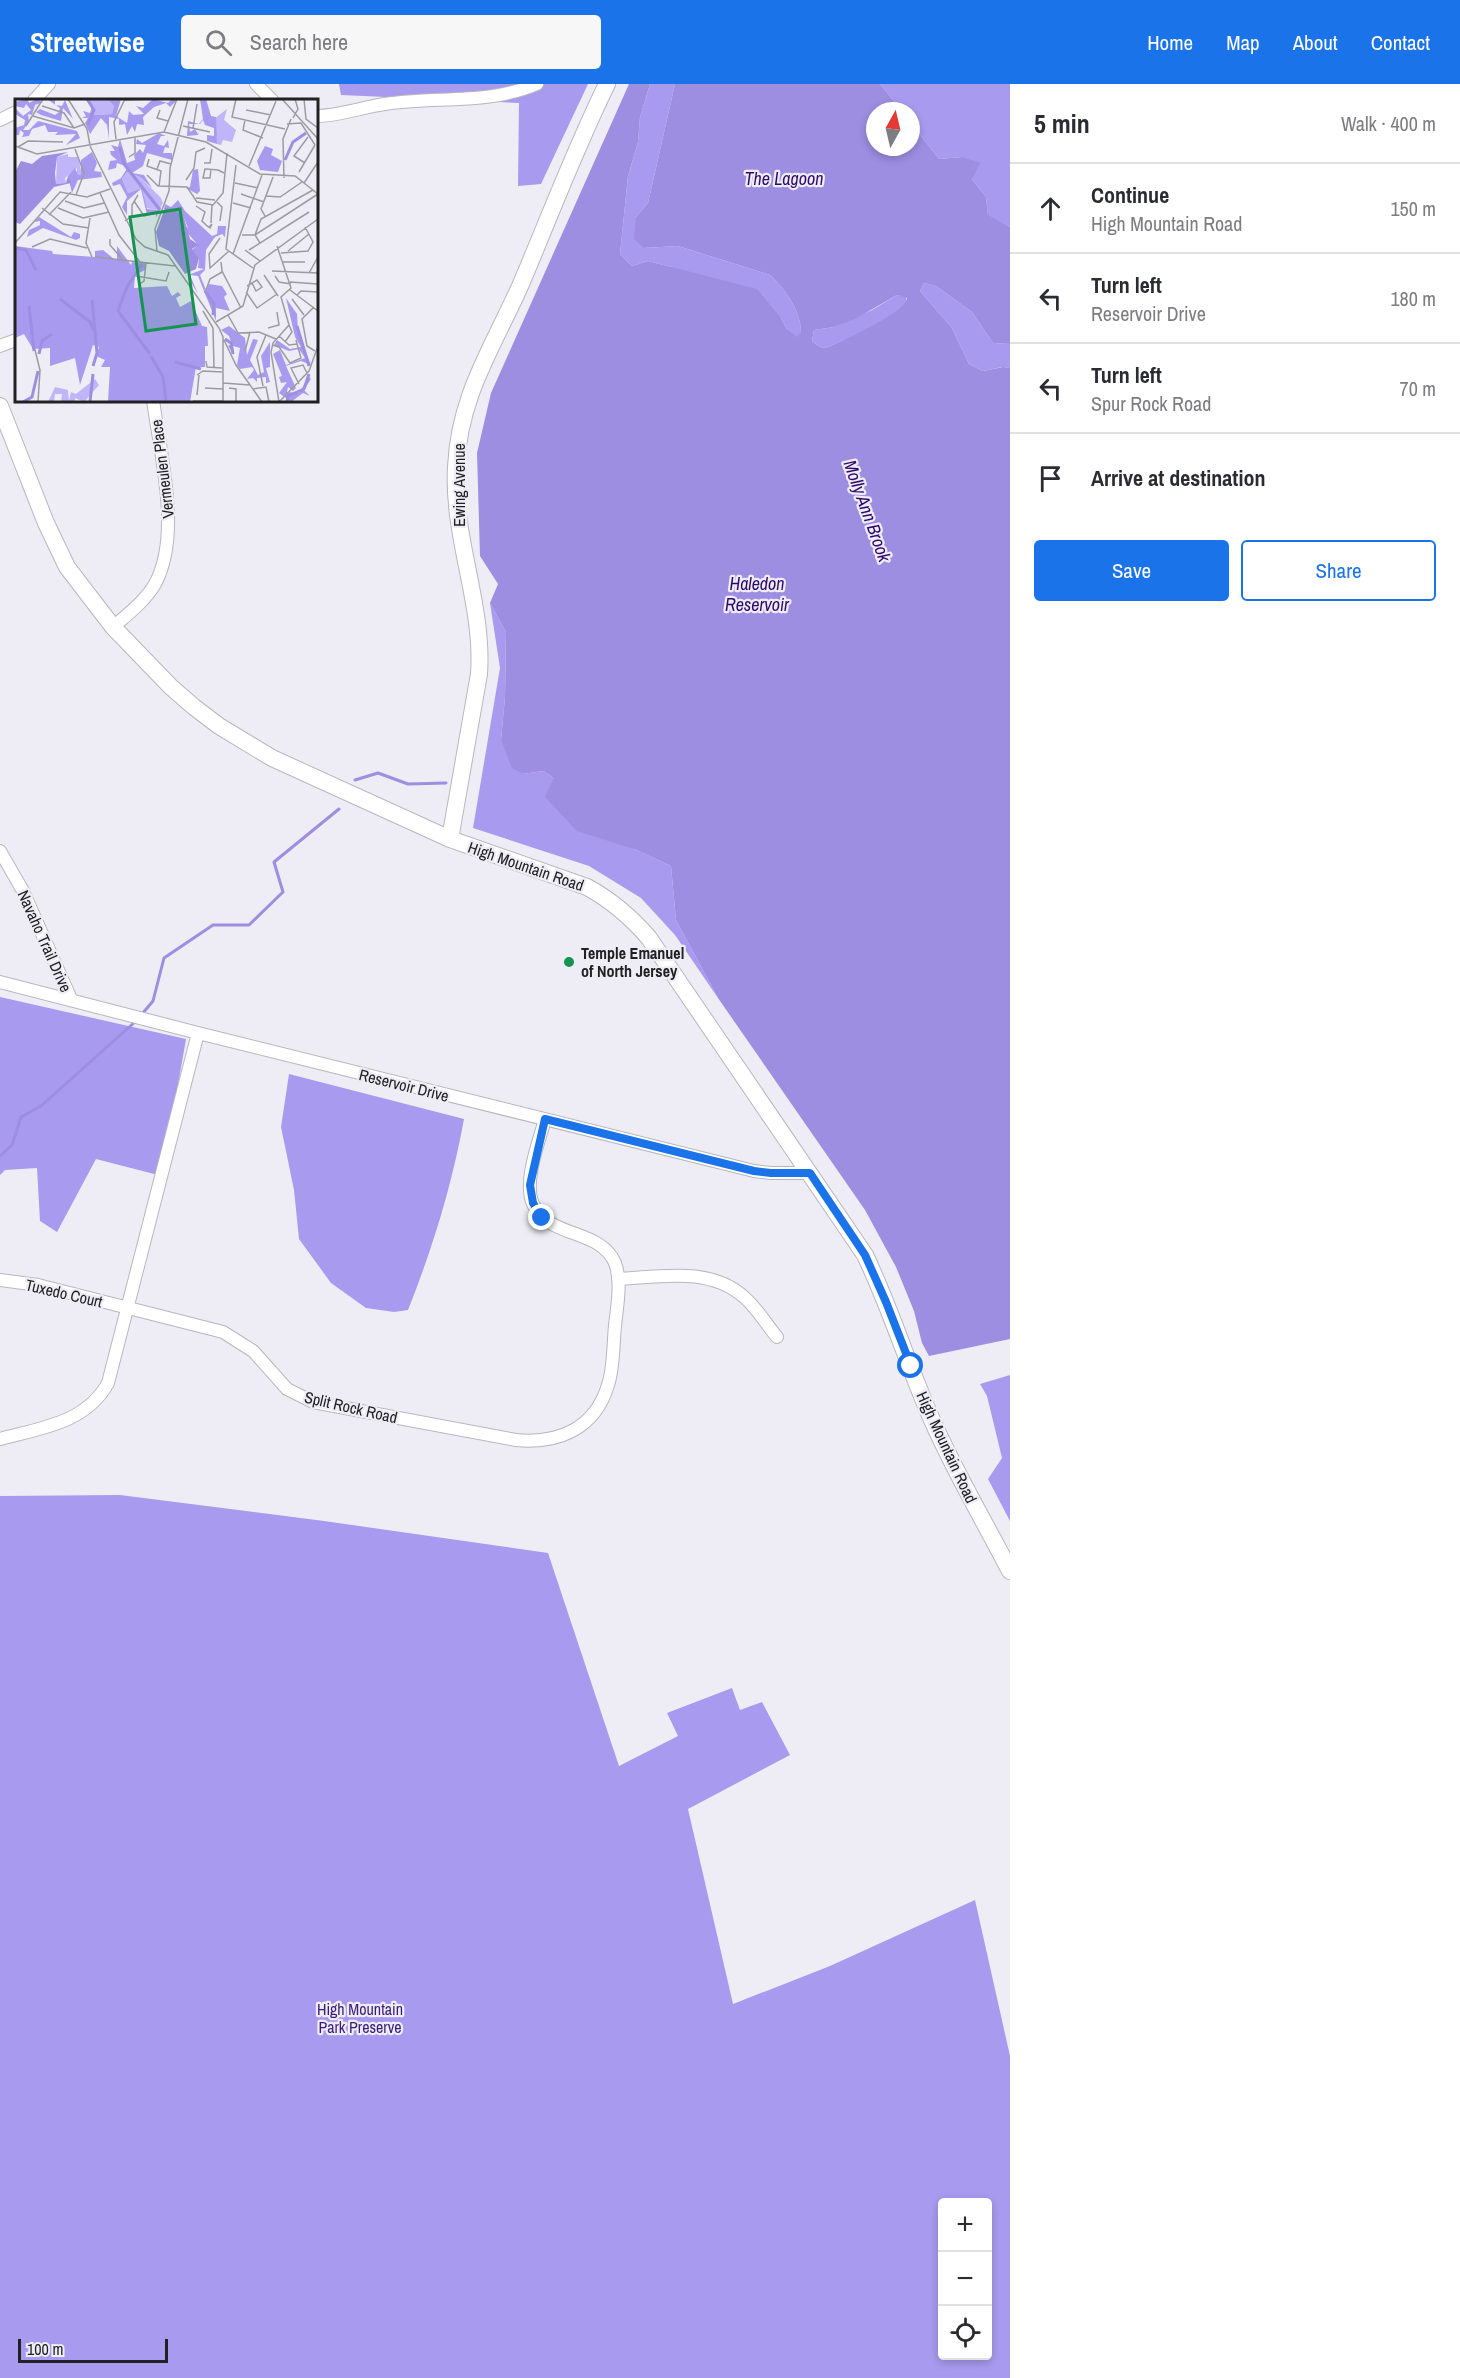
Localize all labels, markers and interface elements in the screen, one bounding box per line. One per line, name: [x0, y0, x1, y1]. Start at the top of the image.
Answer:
search box: [181, 15, 601, 69]
text: Streetwise: [30, 23, 145, 61]
icon: search: [202, 26, 235, 59]
text: Search here: [250, 27, 348, 57]
text: Home: [1147, 28, 1193, 57]
text: Map: [1226, 28, 1260, 57]
text: About: [1293, 28, 1338, 57]
text: Contact: [1371, 28, 1430, 57]
inset map: [15, 99, 318, 402]
north arrow: [866, 102, 920, 156]
text: 5 min: [1034, 106, 1090, 141]
text: Walk · 400 m: [1341, 110, 1436, 137]
water label: The Lagoon: [745, 166, 823, 191]
text: Continue: [1091, 180, 1169, 210]
icon: ahead: [1034, 192, 1067, 225]
text: 150 m: [1390, 195, 1436, 222]
text: High Mountain Road: [1091, 210, 1242, 237]
text: Turn left: [1091, 270, 1162, 300]
icon: left: [1034, 282, 1067, 315]
text: 180 m: [1390, 285, 1436, 312]
text: Reservoir Drive: [1091, 300, 1206, 327]
text: Turn left: [1091, 360, 1162, 390]
icon: left: [1034, 372, 1067, 405]
text: 70 m: [1400, 375, 1436, 402]
text: Spur Rock Road: [1091, 390, 1211, 417]
street label: Vermeulen Place: [145, 418, 179, 520]
street label: Ewing Avenue: [448, 443, 470, 527]
water label: Molly Ann Brook: [838, 457, 898, 566]
icon: arrive: [1034, 462, 1067, 495]
text: Arrive at destination: [1091, 463, 1265, 493]
button: Save: [1034, 540, 1229, 601]
button: Share: [1241, 540, 1436, 601]
water label: Haledon Reservoir: [725, 571, 790, 617]
street label: High Mountain Road: [465, 836, 587, 896]
street label: Navaho Trail Drive: [13, 887, 77, 995]
place label: Temple Emanuel of North Jersey: [581, 942, 684, 982]
marker: Temple Emanuel of North Jersey: [562, 955, 576, 969]
street label: Reservoir Drive: [357, 1063, 451, 1107]
route end: [528, 1204, 554, 1230]
street label: Tuxedo Court: [23, 1273, 105, 1313]
route start: [897, 1352, 923, 1378]
street label: Split Rock Road: [302, 1386, 400, 1428]
street label: High Mountain Road: [911, 1387, 983, 1507]
park label: High Mountain Park Preserve: [317, 1998, 403, 2038]
map controls: [938, 2198, 992, 2360]
button: +: [938, 2198, 992, 2252]
button: −: [938, 2252, 992, 2306]
button: locate: [938, 2306, 992, 2360]
scale bar: [18, 2336, 168, 2364]
text: 100 m: [27, 2338, 63, 2360]

